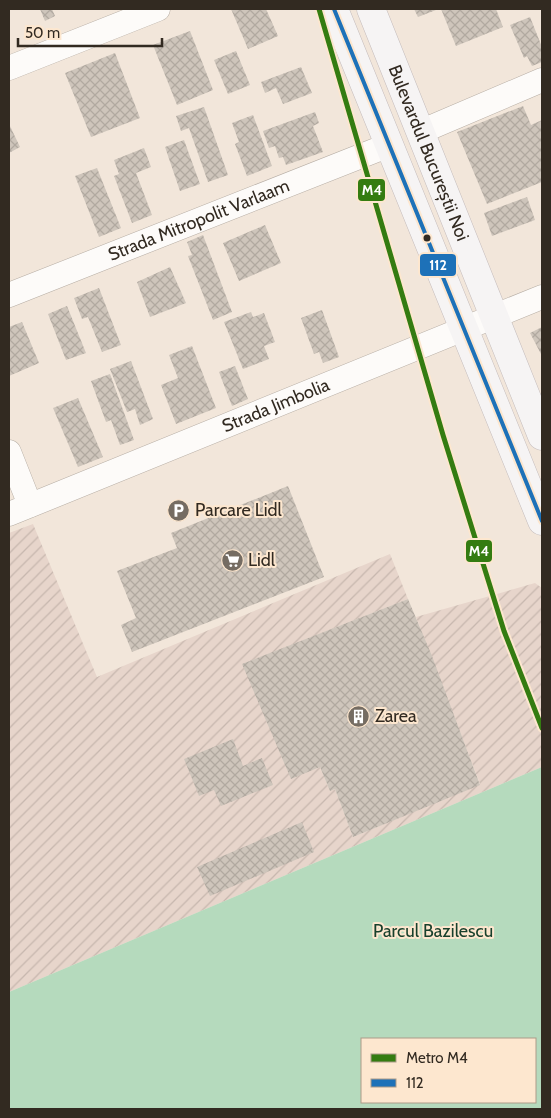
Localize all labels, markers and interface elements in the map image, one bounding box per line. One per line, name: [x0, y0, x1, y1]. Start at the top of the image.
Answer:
scale bar: [18, 15, 161, 47]
text: 50 m: [25, 24, 60, 42]
street label: Bulevardul Bucureștii Noi: [383, 62, 474, 244]
street label: Strada Mitropolit Varlaam: [105, 174, 293, 266]
line badge: M4: [357, 178, 386, 202]
text: M4: [362, 181, 382, 199]
unlabelled marker: [422, 233, 432, 243]
line badge: 112: [419, 253, 457, 277]
text: 112: [429, 256, 447, 274]
street label: Strada Jimbolia: [219, 374, 333, 437]
parking icon: Parcare Lidl: [167, 498, 191, 522]
place label: Parcare Lidl: [195, 499, 282, 521]
line badge: M4: [465, 539, 493, 563]
text: M4: [469, 542, 489, 560]
supermarket icon: Lidl: [220, 548, 244, 572]
place label: Lidl: [248, 549, 276, 571]
building icon: Zarea: [347, 704, 371, 728]
place label: Zarea: [375, 705, 417, 727]
park label: Parcul Bazilescu: [373, 920, 493, 942]
legend: [361, 1038, 536, 1103]
text: Metro M4: [406, 1049, 468, 1067]
text: 112: [406, 1074, 424, 1092]

